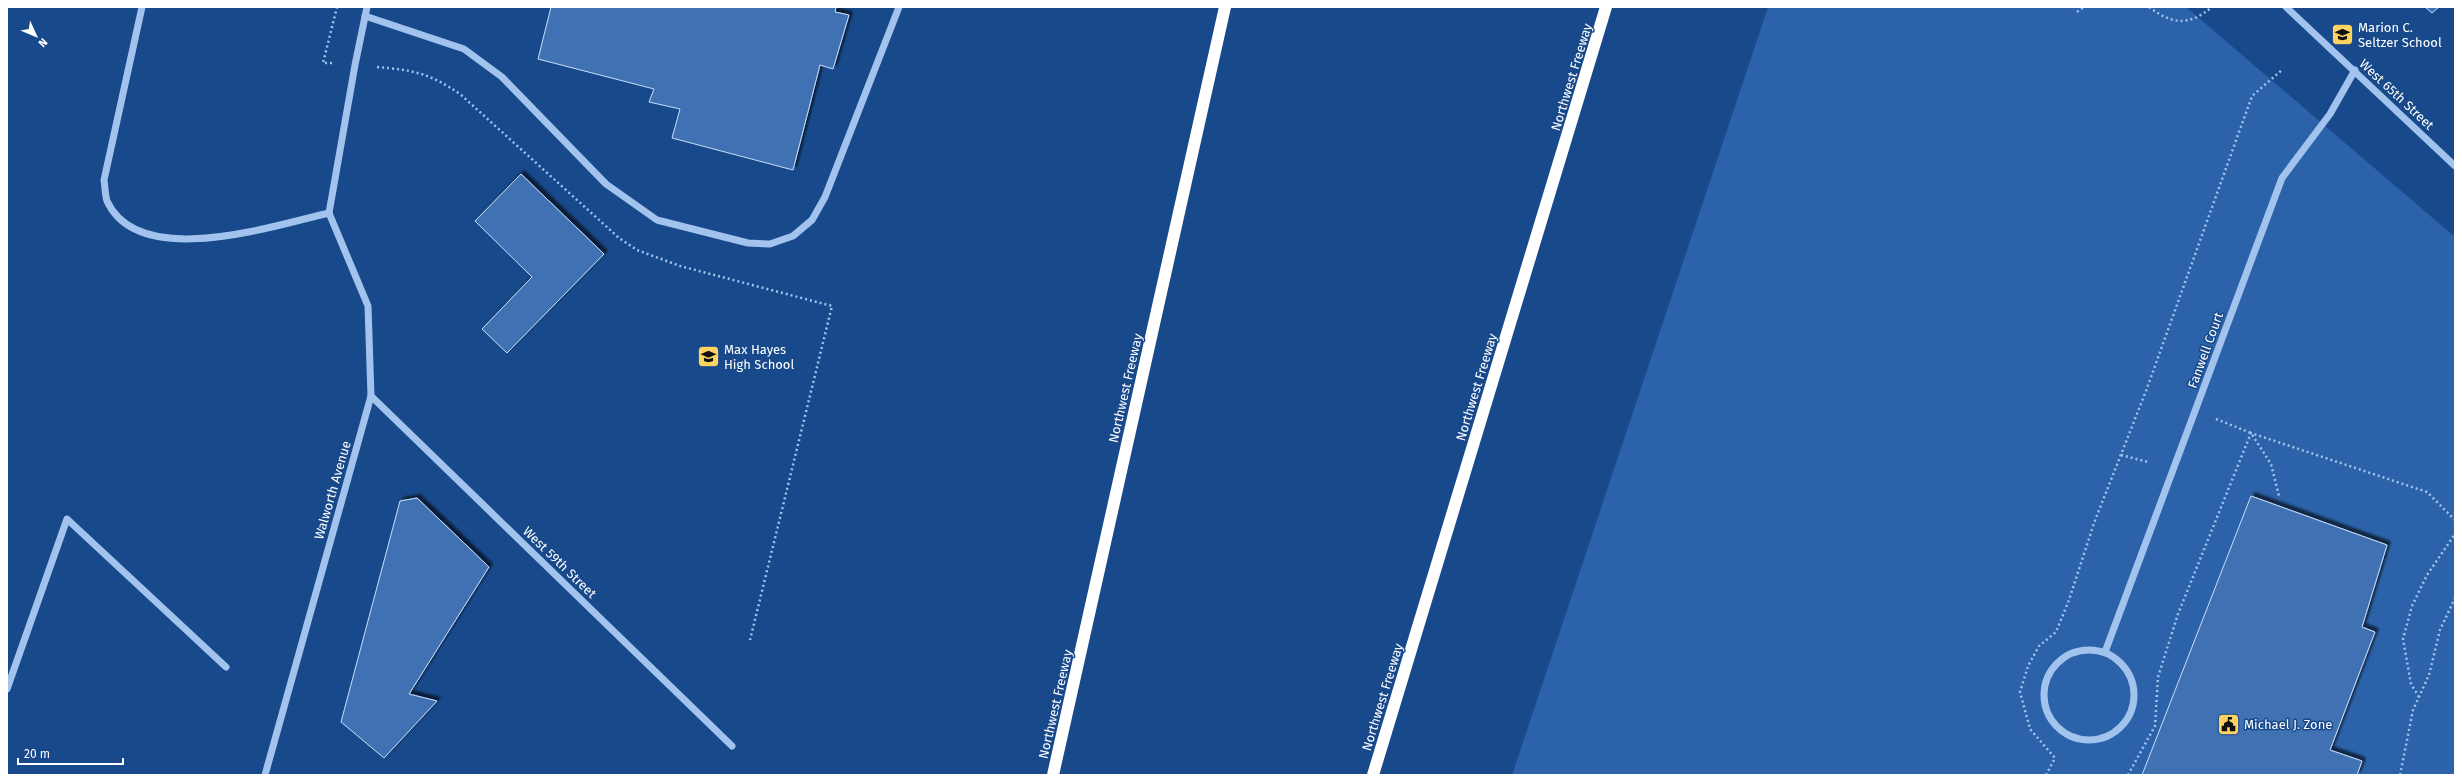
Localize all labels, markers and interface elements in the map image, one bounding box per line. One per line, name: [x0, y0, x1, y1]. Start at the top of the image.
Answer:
north arrow: [16, 16, 56, 56]
place label: Marion C. Seltzer School: [2358, 20, 2442, 50]
street label: Northwest Freeway: [1548, 21, 1595, 133]
school or university icon: Marion C. Seltzer School: [2329, 21, 2355, 47]
text: N: [36, 35, 50, 50]
street label: West 65th Street: [2356, 56, 2437, 133]
street label: Fanwell Court: [2185, 310, 2226, 390]
street label: Northwest Freeway: [1106, 331, 1145, 444]
street label: Northwest Freeway: [1453, 331, 1500, 443]
place label: Max Hayes High School: [724, 342, 794, 372]
school or university icon: Max Hayes High School: [695, 343, 721, 369]
street label: Walworth Avenue: [311, 439, 354, 541]
street label: West 59th Street: [520, 524, 600, 601]
street label: Northwest Freeway: [1359, 641, 1406, 753]
street label: Northwest Freeway: [1036, 647, 1075, 760]
public building icon: Michael J. Zone: [2216, 711, 2242, 737]
place label: Michael J. Zone: [2244, 717, 2332, 732]
scale bar: [18, 740, 123, 766]
text: 20 m: [24, 747, 50, 761]

